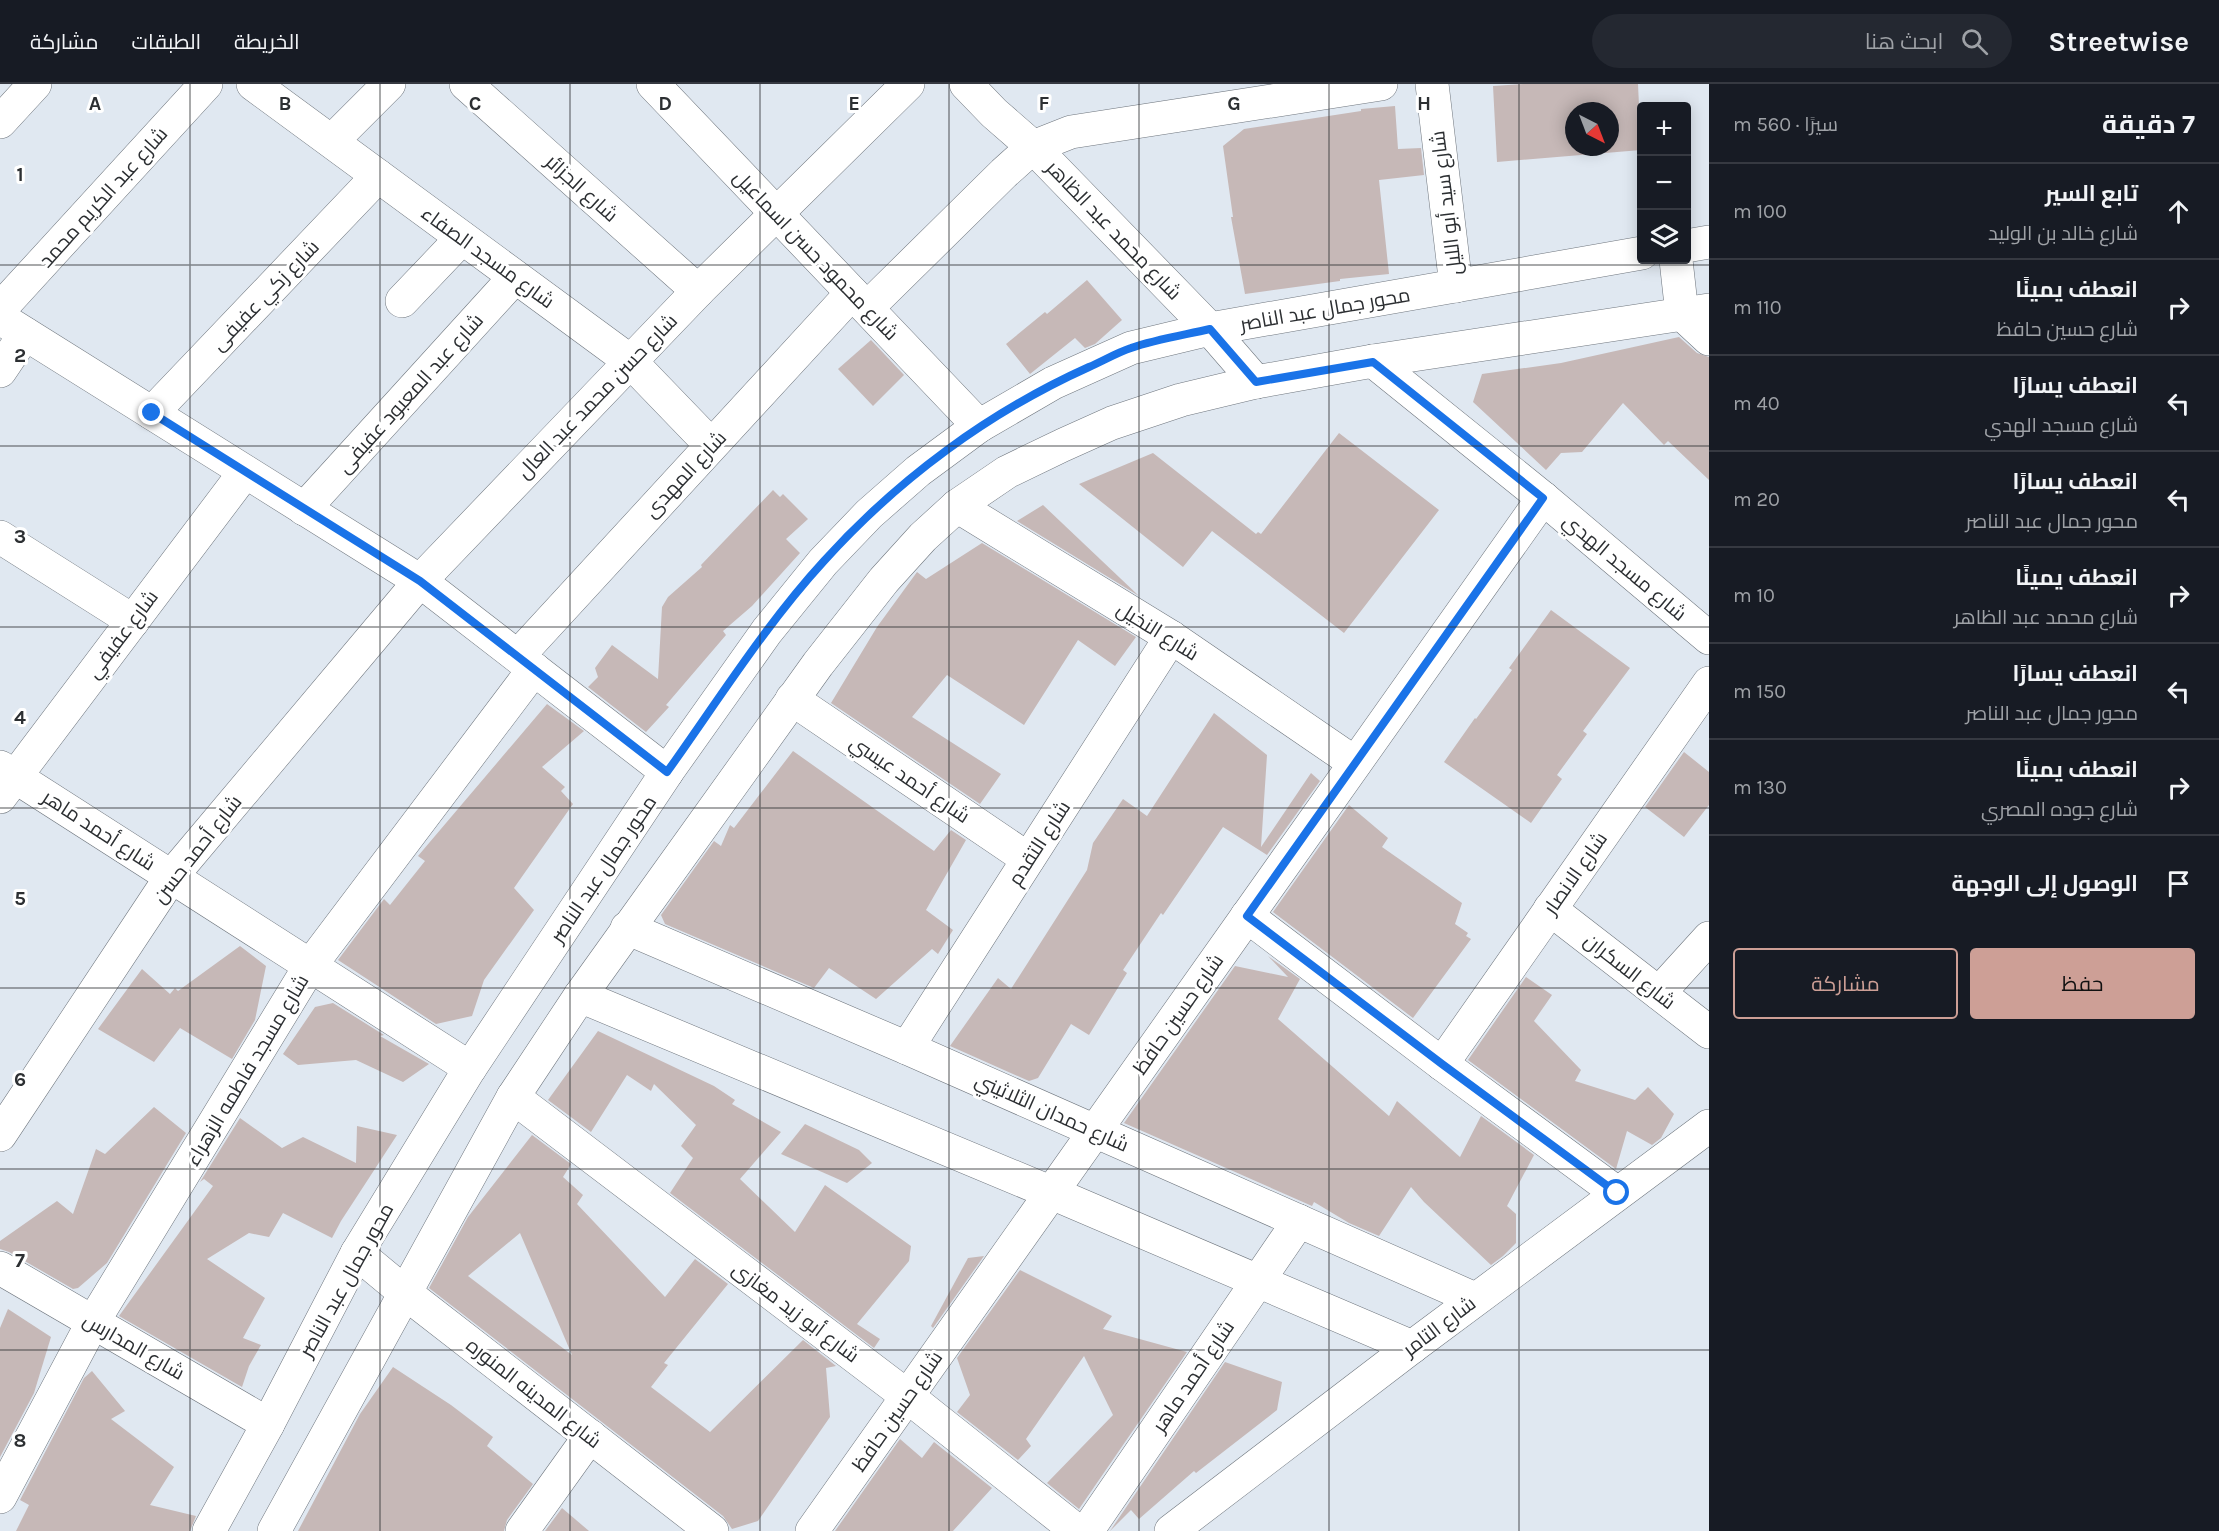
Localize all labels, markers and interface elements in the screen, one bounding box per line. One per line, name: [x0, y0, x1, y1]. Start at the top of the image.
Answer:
search box: [1592, 14, 2012, 68]
icon: search: [1958, 25, 1991, 58]
text: Streetwise: [2048, 25, 2189, 58]
text: ابحث هنا: [1865, 29, 1943, 55]
text: مشاركة: [30, 30, 99, 54]
text: الطبقات: [132, 30, 201, 54]
text: الخريطة: [234, 30, 300, 54]
text: A: [89, 92, 102, 115]
text: B: [279, 92, 291, 115]
text: C: [469, 92, 481, 115]
text: D: [658, 92, 672, 115]
text: E: [848, 92, 860, 115]
text: F: [1039, 92, 1050, 115]
text: G: [1227, 92, 1241, 115]
text: H: [1417, 92, 1431, 115]
north arrow: [1565, 102, 1619, 156]
map controls: [1637, 102, 1691, 264]
button: +: [1637, 102, 1691, 156]
text: 7 دقيقة: [2102, 109, 2195, 140]
text: سيرًا · 560 m: [1733, 113, 1838, 136]
street label: شارع عبد الكريم محمد: [34, 123, 174, 274]
street label: شارع سيد أبو الليل: [1425, 129, 1469, 277]
street label: شارع الجزائر: [539, 149, 622, 228]
street label: شارع محمد عبد الظاهر: [1039, 155, 1186, 306]
button: −: [1637, 156, 1691, 210]
text: 1: [16, 163, 24, 186]
street label: شارع محمود حسن اسماعيل: [727, 166, 903, 347]
text: تابع السير: [2045, 181, 2138, 207]
icon: ahead: [2162, 195, 2195, 228]
text: 100 m: [1733, 200, 1787, 223]
street label: شارع مسجد الصفاء: [416, 202, 559, 315]
button: layers: [1637, 210, 1691, 264]
text: شارع خالد بن الوليد: [1988, 222, 2138, 245]
street label: شارع زكي عفيفى: [207, 235, 327, 358]
text: انعطف يمينًا: [2015, 277, 2138, 303]
street label: محور جمال عبد الناصر: [1237, 283, 1412, 337]
icon: right: [2162, 291, 2195, 324]
text: 110 m: [1733, 296, 1782, 319]
street label: شارع عبد المعبود عفيفى: [333, 309, 490, 479]
street label: شارع حسن محمد عبد العال: [513, 309, 683, 485]
text: شارع حسين حافظ: [1997, 318, 2138, 341]
text: 2: [14, 344, 26, 367]
text: انعطف يسارًا: [2012, 373, 2138, 399]
icon: left: [2162, 387, 2195, 420]
text: 40 m: [1733, 392, 1780, 415]
route end: [138, 399, 164, 425]
text: شارع مسجد الهدي: [1984, 414, 2138, 437]
street label: شارع المهدى: [640, 426, 733, 524]
text: انعطف يسارًا: [2012, 469, 2138, 495]
icon: left: [2162, 483, 2195, 516]
text: 20 m: [1733, 488, 1780, 511]
street label: شارع مسجد الهدي: [1556, 509, 1691, 629]
text: محور جمال عبد الناصر: [1965, 510, 2138, 533]
text: 3: [14, 525, 26, 548]
text: انعطف يمينًا: [2015, 565, 2138, 591]
icon: right: [2162, 579, 2195, 612]
text: 10 m: [1733, 584, 1775, 607]
street label: شارع عفيفي: [82, 586, 166, 685]
street label: شارع النخيل: [1111, 597, 1203, 667]
text: شارع محمد عبد الظاهر: [1954, 606, 2138, 629]
text: انعطف يسارًا: [2012, 661, 2138, 687]
icon: left: [2162, 675, 2195, 708]
text: 150 m: [1733, 680, 1786, 703]
text: محور جمال عبد الناصر: [1965, 702, 2138, 725]
text: 4: [14, 706, 26, 729]
street label: شارع أحمد عيسي: [844, 730, 975, 830]
text: انعطف يمينًا: [2015, 757, 2138, 783]
icon: right: [2162, 771, 2195, 804]
text: 130 m: [1733, 776, 1787, 799]
street label: شارع أحمد ماهر: [36, 784, 160, 877]
street label: شارع أحمد حسن: [147, 790, 248, 909]
street label: محور جمال عبد الناصر: [545, 791, 662, 949]
street label: شارع التقدم: [1004, 797, 1077, 891]
text: شارع جوده المصري: [1981, 798, 2138, 821]
street label: شارع الانصار: [1538, 828, 1614, 921]
icon: arrive: [2162, 867, 2195, 900]
text: الوصول إلى الوجهة: [1952, 871, 2138, 897]
text: 5: [14, 887, 26, 910]
street label: شارع السكران: [1578, 929, 1680, 1016]
button: مشاركة: [1733, 948, 1958, 1019]
button: حفظ: [1970, 948, 2195, 1019]
street label: شارع حسين حافظ: [1128, 950, 1230, 1080]
street label: شارع مسجد فاطمه الزهراء: [181, 971, 315, 1171]
text: 6: [14, 1068, 26, 1091]
street label: شارع حمدان الثلاثيني: [970, 1068, 1132, 1160]
route start: [1603, 1179, 1629, 1205]
street label: محور جمال عبد الناصر: [294, 1199, 399, 1363]
text: 7: [15, 1249, 25, 1272]
street label: شارع أبو زيد مغازى: [727, 1256, 864, 1369]
street label: شارع التامر: [1398, 1292, 1481, 1363]
street label: شارع المدارس: [78, 1308, 189, 1386]
street label: شارع أحمد ماهر: [1146, 1316, 1241, 1438]
street label: شارع المدينه المنوره: [460, 1334, 606, 1455]
street label: شارع حسين حافظ: [847, 1347, 949, 1477]
text: 8: [14, 1429, 26, 1452]

